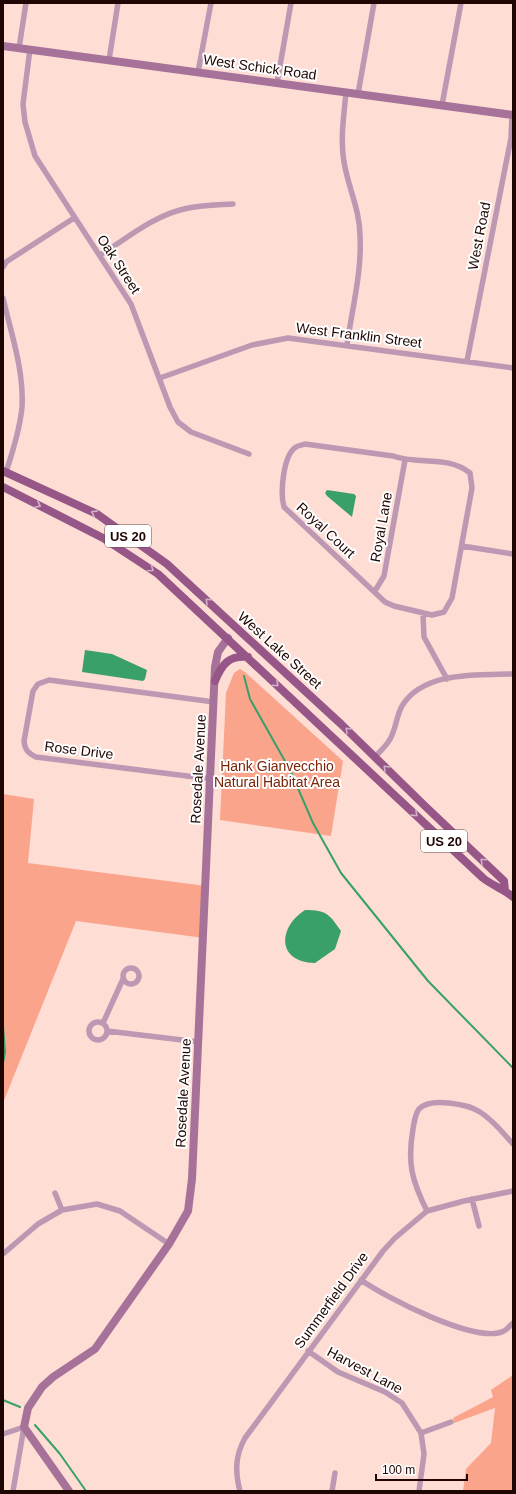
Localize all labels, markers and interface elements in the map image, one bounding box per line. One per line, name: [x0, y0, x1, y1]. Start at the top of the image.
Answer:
street label: West Schick Road: [202, 51, 318, 83]
street label: West Road: [465, 201, 493, 271]
street label: Oak Street: [94, 232, 144, 297]
street label: West Franklin Street: [295, 319, 423, 351]
street label: Royal Lane: [367, 491, 395, 563]
street label: Royal Court: [294, 499, 359, 561]
one-way arrow: [33, 500, 41, 508]
one-way arrow: [91, 511, 98, 518]
road number: US 20: [105, 525, 151, 547]
one-way arrow: [147, 564, 154, 572]
one-way arrow: [205, 599, 213, 606]
street label: West Lake Street: [235, 608, 325, 692]
one-way arrow: [272, 679, 279, 686]
street label: Rosedale Avenue: [187, 714, 209, 824]
one-way arrow: [345, 727, 353, 735]
street label: Rose Drive: [44, 738, 115, 762]
park label: Hank Gianvecchio Natural Habitat Area: [214, 758, 340, 790]
one-way arrow: [384, 765, 391, 773]
one-way arrow: [410, 809, 418, 816]
road number: US 20: [421, 830, 467, 852]
one-way arrow: [480, 858, 488, 866]
street label: Rosedale Avenue: [172, 1038, 194, 1148]
street label: Summerfield Drive: [291, 1249, 371, 1351]
street label: Harvest Lane: [324, 1343, 406, 1397]
scale bar: [376, 1456, 467, 1482]
text: 100 m: [382, 1463, 415, 1477]

